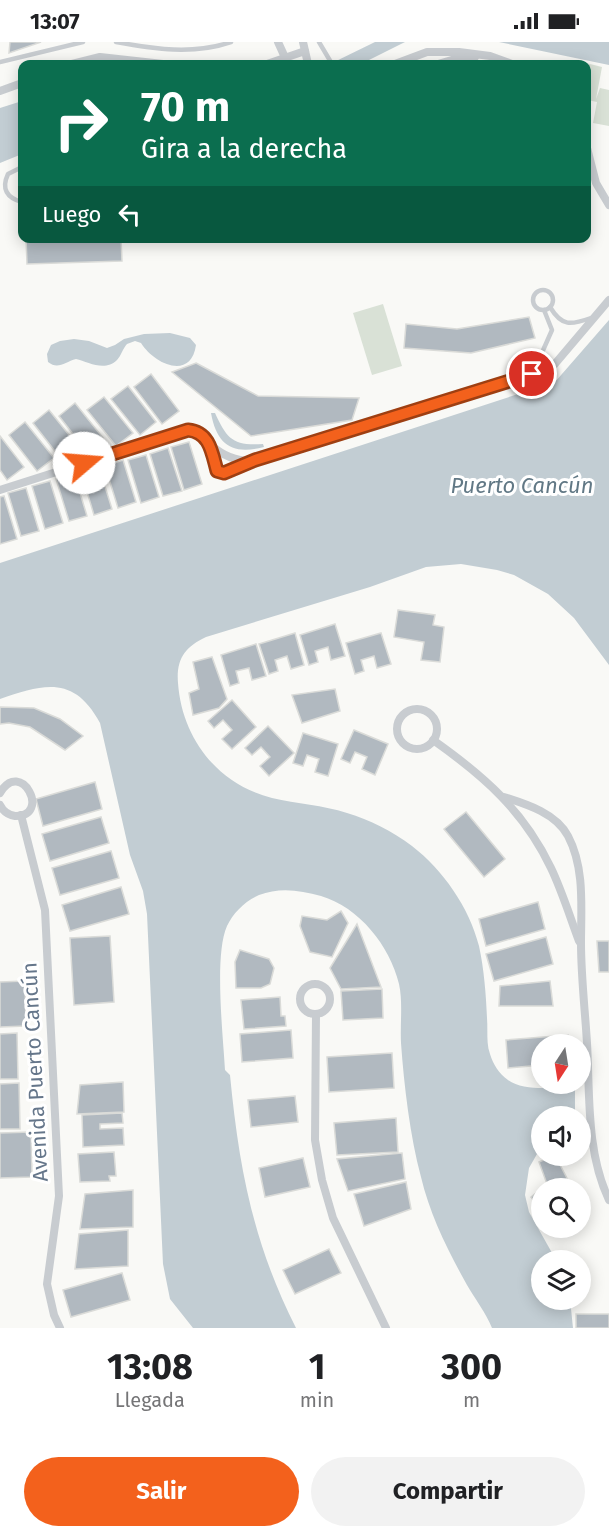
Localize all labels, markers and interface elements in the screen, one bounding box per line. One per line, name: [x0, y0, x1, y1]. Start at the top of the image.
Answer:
text: 13:07: [30, 8, 80, 35]
text: 70 m: [141, 82, 230, 132]
icon: right: [42, 84, 120, 162]
text: Gira a la derecha: [141, 133, 347, 165]
icon: left: [113, 198, 146, 231]
text: Luego: [42, 201, 101, 228]
pin: [506, 348, 557, 399]
icon: arrive: [515, 357, 548, 390]
position arrow: [52, 431, 116, 495]
water label: Puerto Cancún: [451, 472, 593, 499]
street label: Avenida Puerto Cancún: [16, 962, 54, 1182]
north arrow: [531, 1034, 591, 1094]
map controls: [531, 1034, 591, 1310]
button: sound: [531, 1106, 591, 1166]
button: search: [531, 1178, 591, 1238]
button: layers: [531, 1250, 591, 1310]
text: 13:08: [107, 1345, 193, 1389]
text: 1: [309, 1345, 325, 1389]
text: 300: [441, 1345, 502, 1389]
text: Llegada: [115, 1388, 185, 1412]
text: min: [300, 1388, 334, 1412]
text: m: [463, 1388, 480, 1412]
button: Salir: [24, 1457, 299, 1526]
button: Compartir: [311, 1457, 585, 1526]

